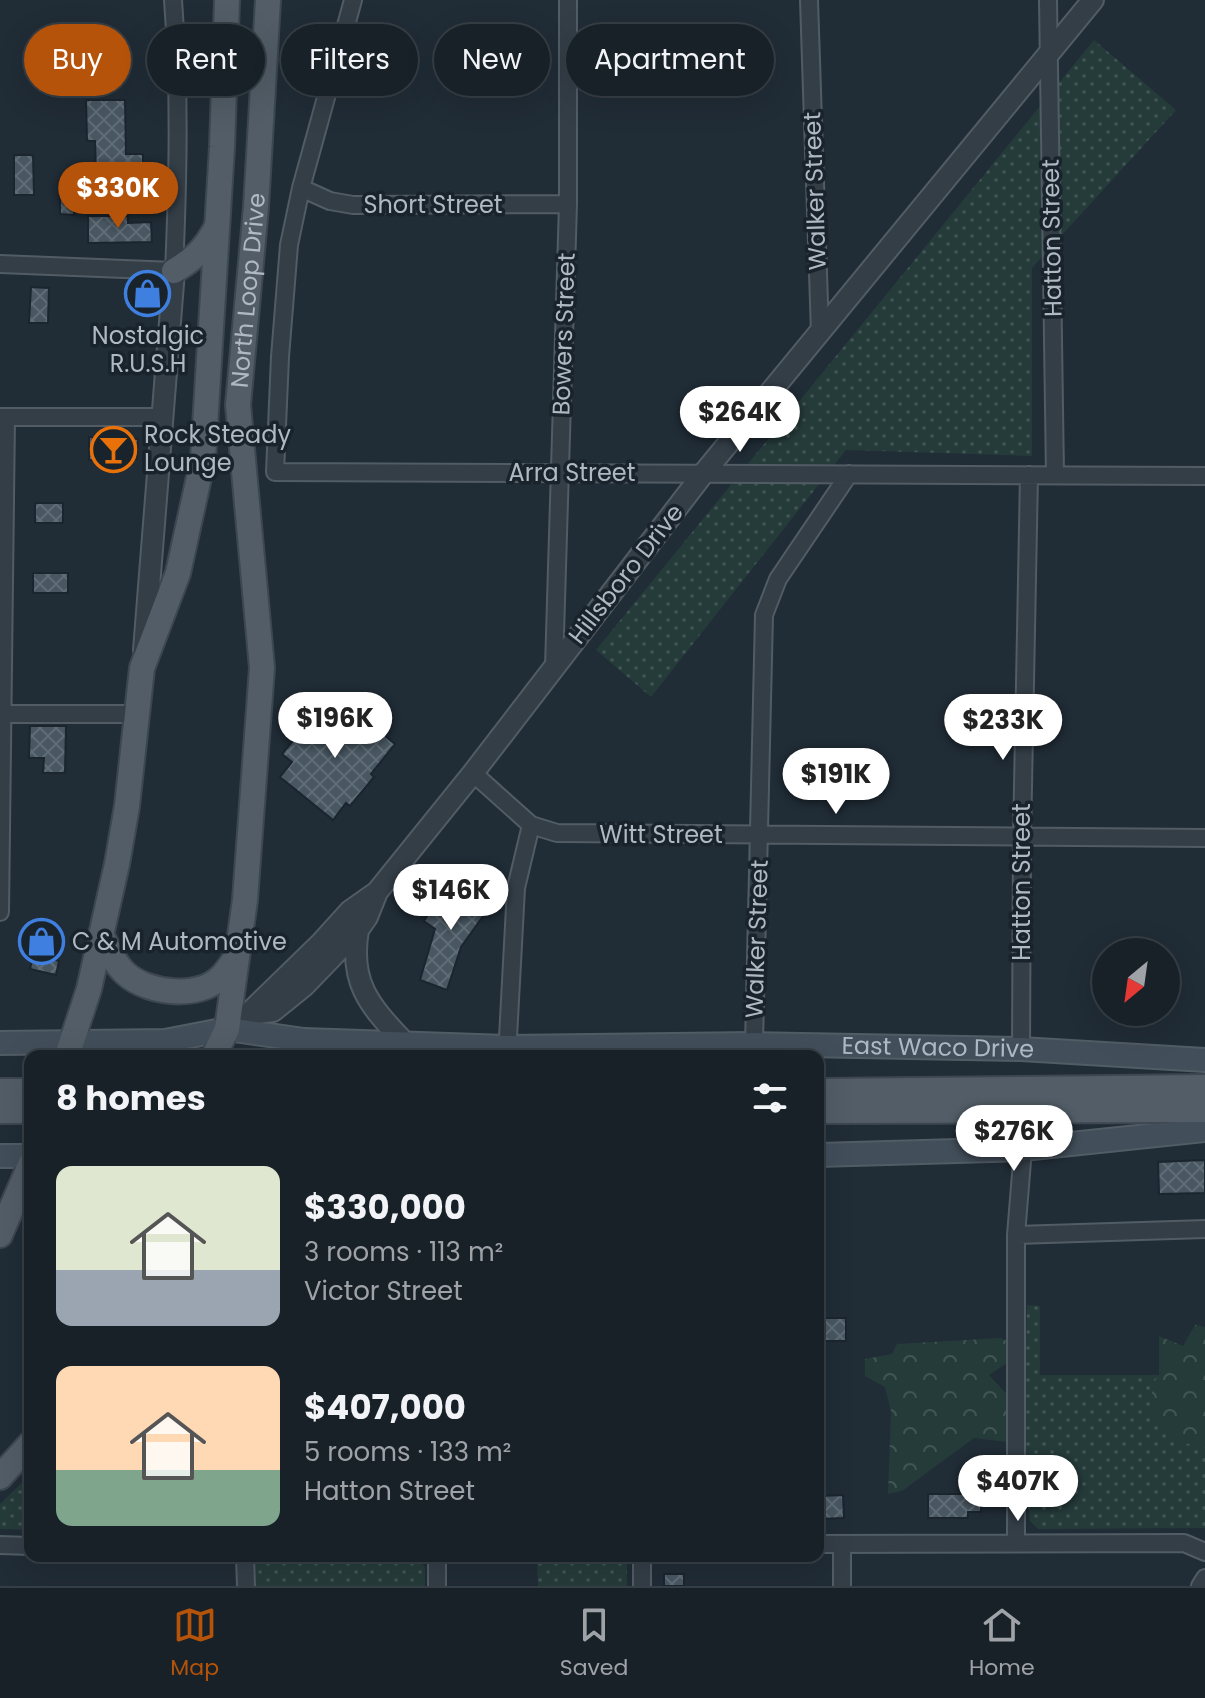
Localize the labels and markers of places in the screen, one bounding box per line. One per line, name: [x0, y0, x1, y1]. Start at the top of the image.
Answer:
pin: $330K: [62, 162, 174, 230]
shop icon: Nostalgic R.U.S.H: [124, 270, 172, 318]
place label: Nostalgic R.U.S.H: [92, 319, 204, 380]
pin: $264K: [684, 386, 796, 454]
place label: Rock Steady Lounge: [144, 418, 291, 479]
bar icon: Rock Steady Lounge: [89, 425, 137, 473]
pin: $196K: [279, 692, 391, 760]
pin: $233K: [947, 694, 1059, 762]
pin: $191K: [780, 748, 892, 816]
pin: $146K: [395, 864, 507, 932]
shop icon: C & M Automotive: [17, 918, 65, 966]
place label: C & M Automotive: [72, 925, 287, 958]
pin: $276K: [958, 1105, 1070, 1173]
pin: $407K: [962, 1455, 1074, 1523]

